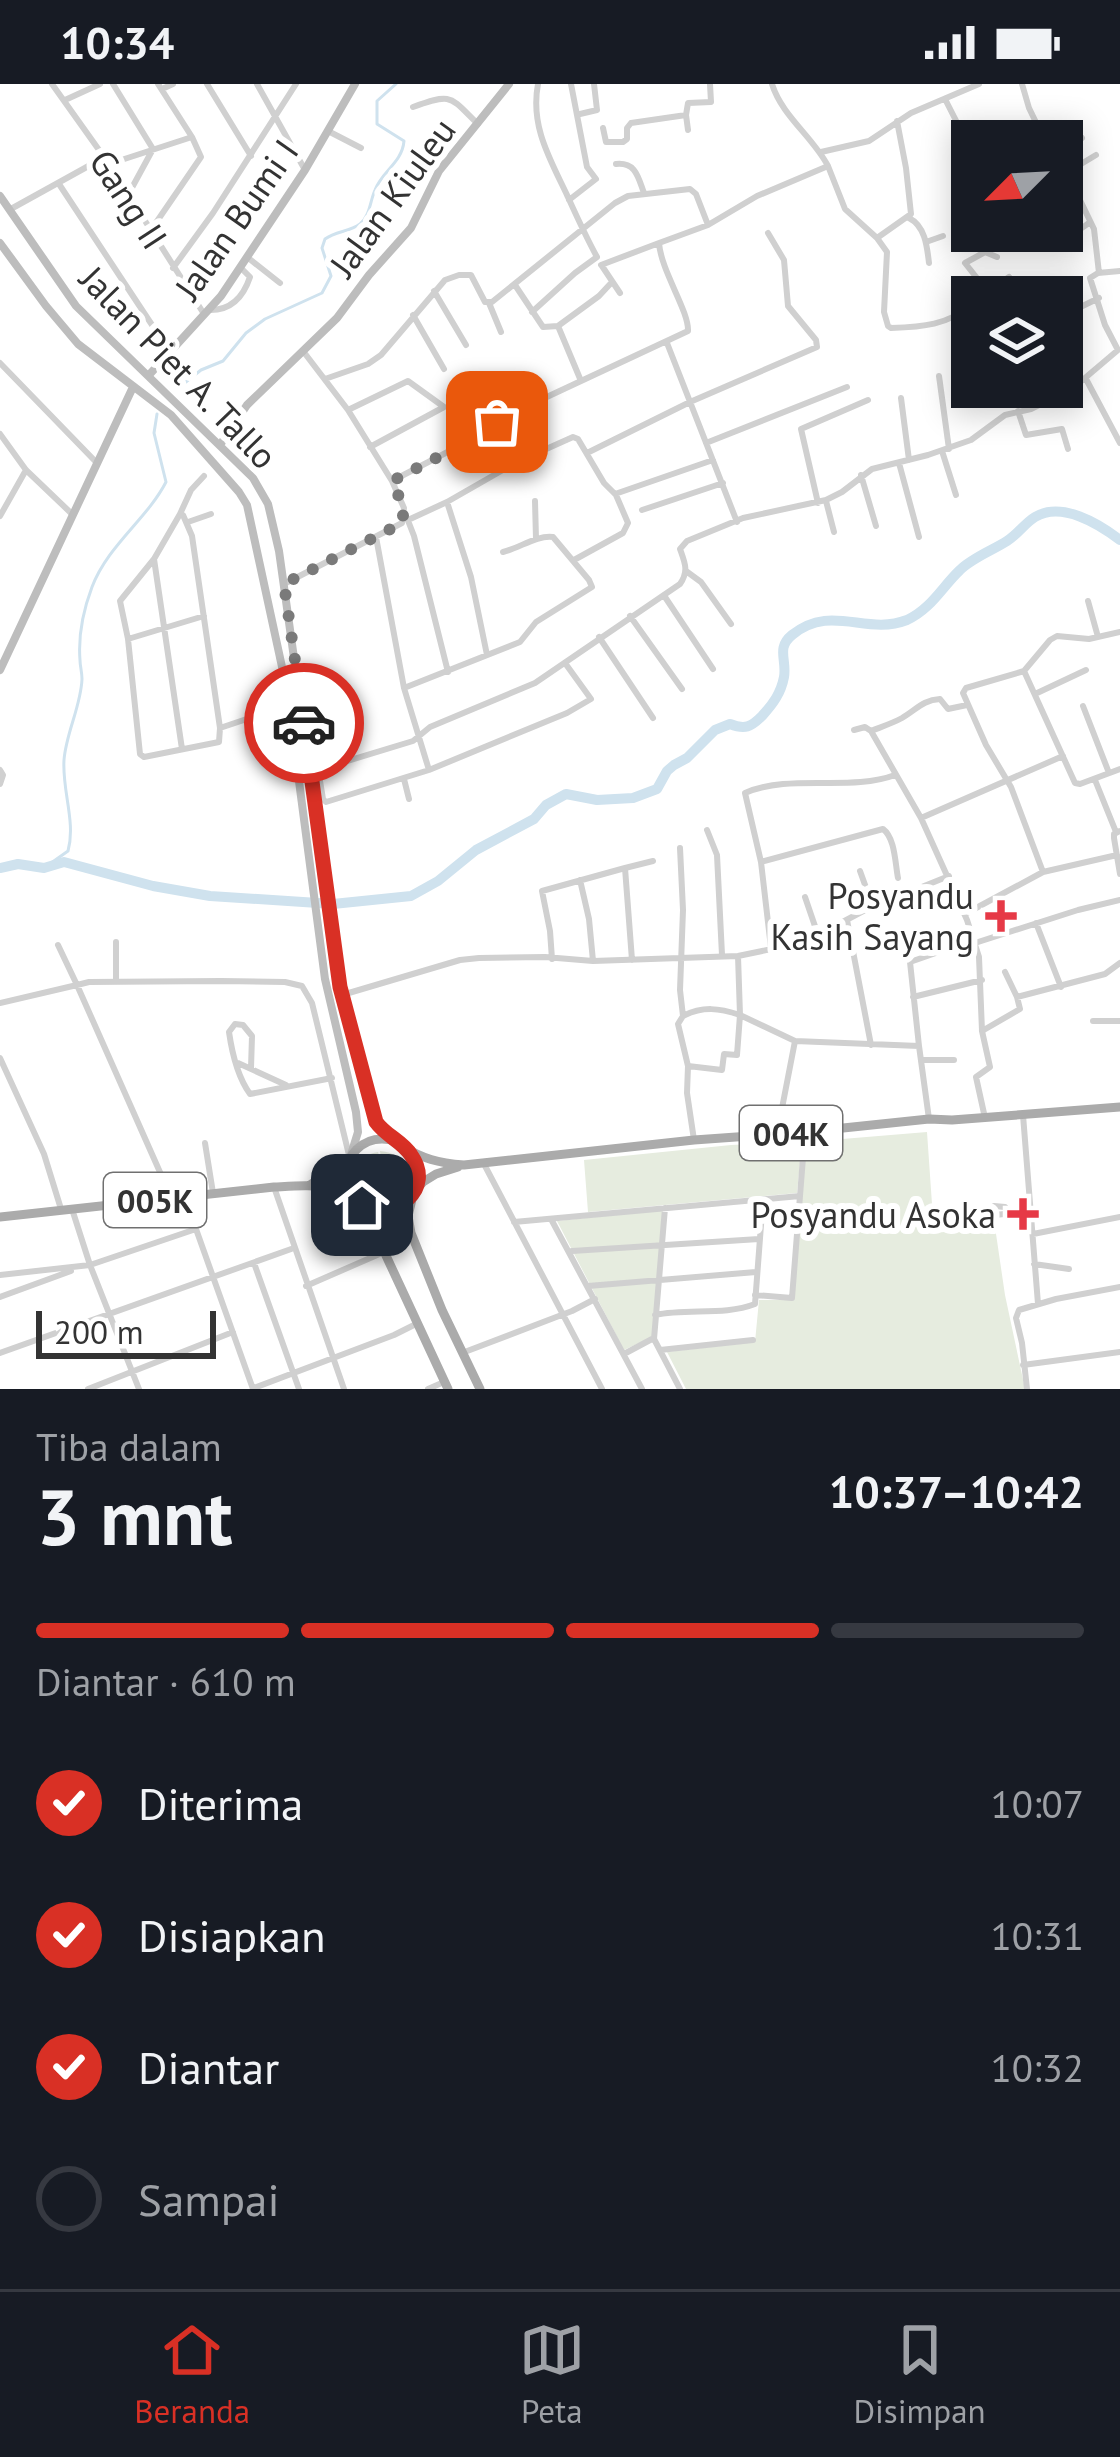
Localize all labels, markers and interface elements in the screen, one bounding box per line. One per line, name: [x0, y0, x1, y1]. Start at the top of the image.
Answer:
text: 10:34: [60, 13, 174, 71]
street label: Jalan Kiuleu: [317, 108, 465, 287]
north arrow: [951, 120, 1083, 252]
map controls: [951, 120, 1083, 408]
street label: Jalan Bumi I: [162, 130, 308, 310]
street label: Gang II: [79, 140, 179, 258]
street label: Jalan Piet A. Tallo: [69, 254, 288, 478]
button: layers: [951, 276, 1083, 408]
pin: [446, 371, 548, 473]
icon: bag: [464, 389, 530, 455]
courier: [244, 663, 364, 783]
icon: car: [271, 690, 337, 756]
place label: Posyandu Kasih Sayang: [770, 872, 974, 960]
marker: Posyandu Kasih Sayang: [985, 900, 1017, 932]
road number: 004K: [740, 1106, 842, 1160]
pin: [311, 1154, 413, 1256]
icon: home: [329, 1172, 395, 1238]
road number: 005K: [104, 1173, 206, 1227]
place label: Posyandu Asoka: [751, 1191, 996, 1238]
marker: Posyandu Asoka: [1007, 1198, 1039, 1230]
scale bar: [36, 1305, 216, 1358]
text: 200 m: [54, 1310, 144, 1353]
text: Tiba dalam: [36, 1421, 222, 1472]
text: 10:37–10:42: [829, 1462, 1084, 1520]
text: 3 mnt: [36, 1466, 232, 1567]
text: Diantar · 610 m: [36, 1656, 296, 1707]
icon: check: [36, 1770, 102, 1836]
text: Diterima: [138, 1774, 303, 1832]
text: 10:07: [990, 1778, 1084, 1829]
icon: check: [36, 1902, 102, 1968]
text: Disiapkan: [138, 1906, 326, 1964]
text: 10:31: [990, 1910, 1084, 1961]
icon: check: [36, 2034, 102, 2100]
text: Diantar: [138, 2038, 279, 2096]
text: 10:32: [990, 2042, 1084, 2093]
text: Sampai: [138, 2170, 279, 2228]
tab: Beranda: [134, 2317, 250, 2432]
tab: Peta: [519, 2317, 585, 2432]
tab: Disimpan: [853, 2317, 986, 2432]

